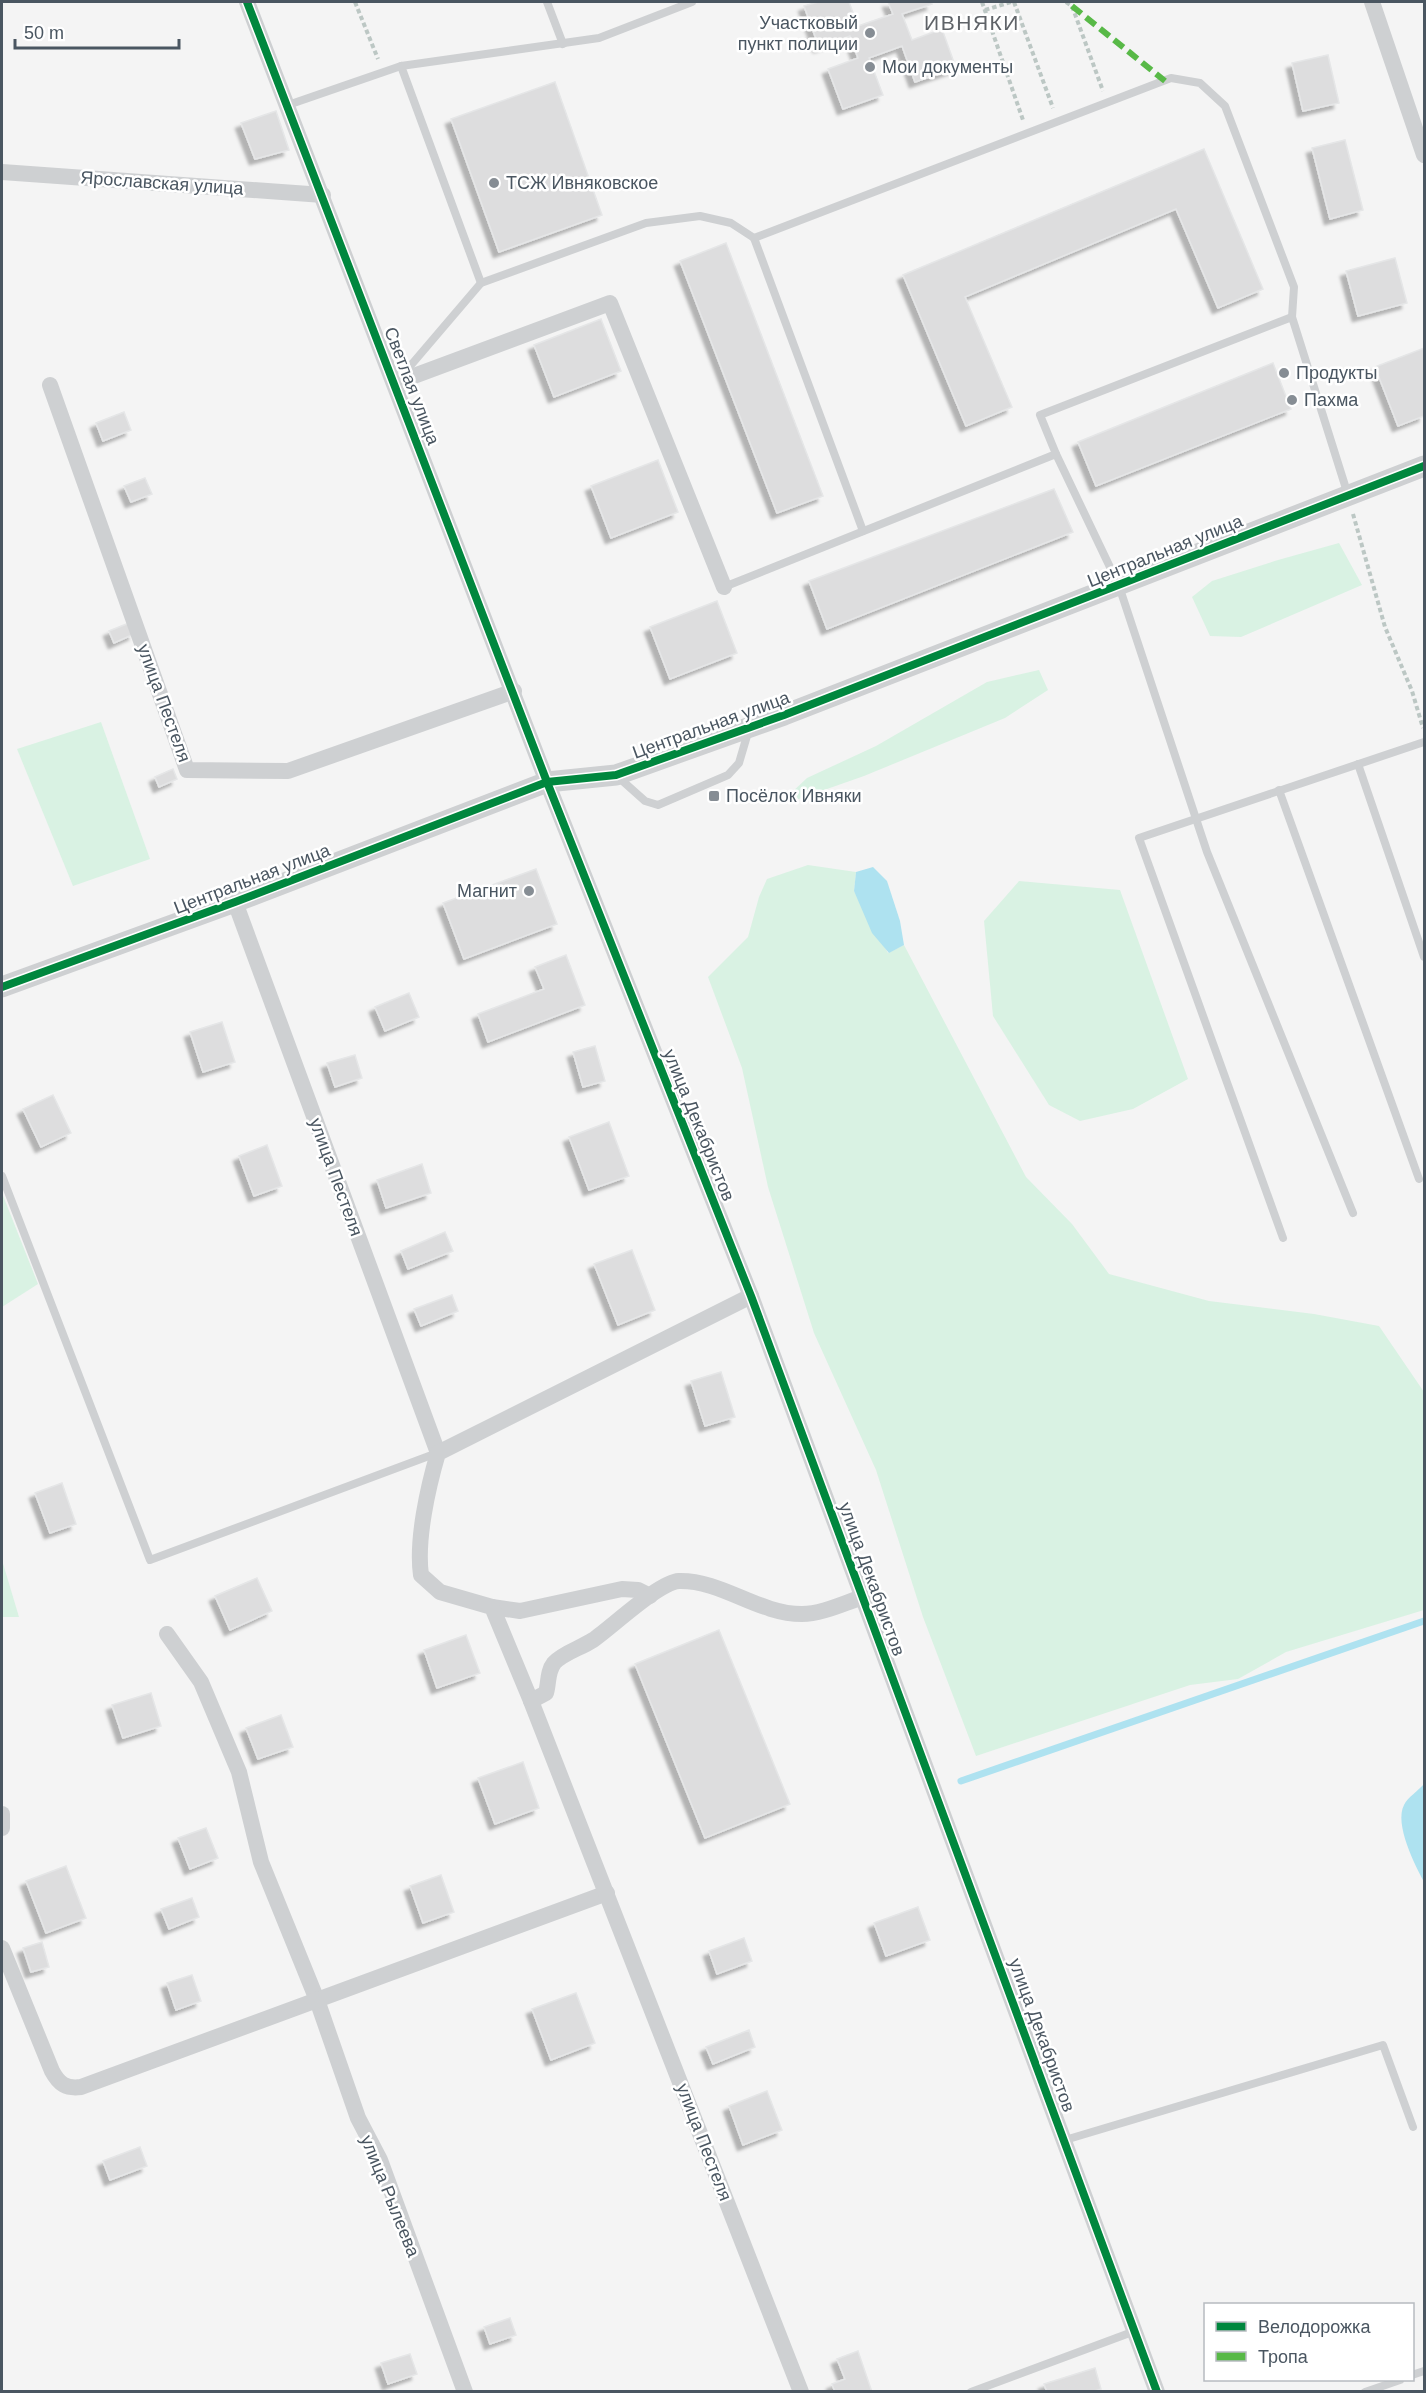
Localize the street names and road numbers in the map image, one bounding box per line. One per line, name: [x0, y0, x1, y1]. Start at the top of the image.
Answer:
street label: Ярославская улица: [80, 167, 245, 199]
street label: Светлая улица: [380, 324, 444, 449]
street label: Центральная улица: [1084, 510, 1246, 591]
street label: улица Пестеля: [133, 641, 195, 765]
street label: Центральная улица: [630, 687, 793, 763]
street label: Центральная улица: [171, 840, 334, 918]
street label: улица Декабристов: [659, 1046, 739, 1204]
street label: улица Пестеля: [305, 1115, 367, 1239]
street label: улица Декабристов: [835, 1499, 909, 1659]
street label: улица Декабристов: [1005, 1955, 1079, 2115]
street label: улица Пестеля: [672, 2080, 736, 2204]
street label: улица Рылеева: [357, 2132, 424, 2261]

